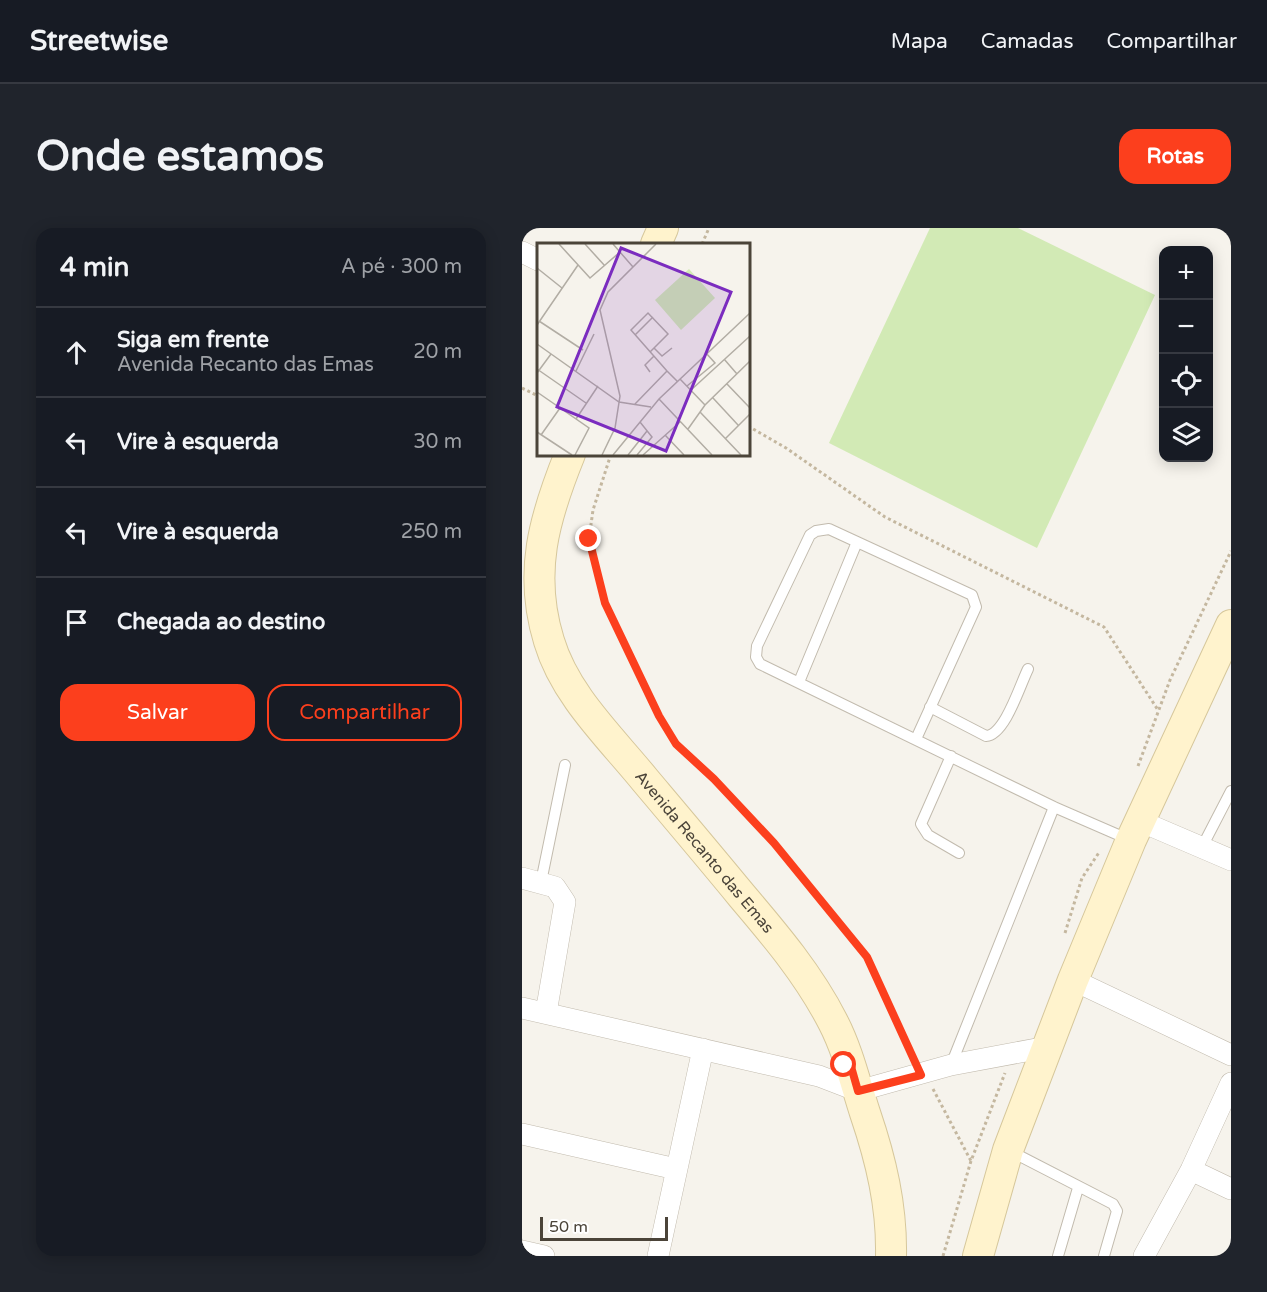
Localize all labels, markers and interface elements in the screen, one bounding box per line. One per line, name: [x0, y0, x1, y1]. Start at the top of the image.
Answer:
text: Streetwise: [30, 24, 168, 58]
text: Mapa: [891, 29, 948, 54]
text: Camadas: [981, 29, 1073, 54]
text: Compartilhar: [1106, 29, 1237, 54]
button: Rotas: [1119, 129, 1231, 184]
text: Onde estamos: [36, 131, 324, 182]
inset map: [537, 243, 750, 456]
map controls: [1159, 246, 1213, 462]
button: +: [1159, 246, 1213, 300]
text: 4 min: [60, 252, 129, 283]
text: A pé · 300 m: [341, 255, 462, 279]
button: −: [1159, 300, 1213, 354]
text: Siga em frente: [117, 327, 269, 353]
icon: ahead: [60, 336, 93, 369]
text: 20 m: [413, 340, 462, 364]
text: Avenida Recanto das Emas: [117, 353, 374, 377]
button: locate: [1159, 354, 1213, 408]
button: layers: [1159, 408, 1213, 462]
icon: left: [60, 426, 93, 459]
text: Vire à esquerda: [117, 429, 279, 455]
text: 30 m: [413, 430, 462, 454]
icon: left: [60, 516, 93, 549]
text: Vire à esquerda: [117, 519, 279, 545]
text: 250 m: [401, 520, 462, 544]
route end: [575, 525, 601, 551]
icon: arrive: [60, 606, 93, 639]
text: Chegada ao destino: [117, 609, 325, 635]
button: Salvar: [60, 684, 255, 741]
button: Compartilhar: [267, 684, 462, 741]
street label: Avenida Recanto das Emas: [630, 767, 778, 937]
route start: [830, 1051, 856, 1077]
scale bar: [540, 1214, 668, 1242]
text: 50 m: [549, 1217, 588, 1237]

